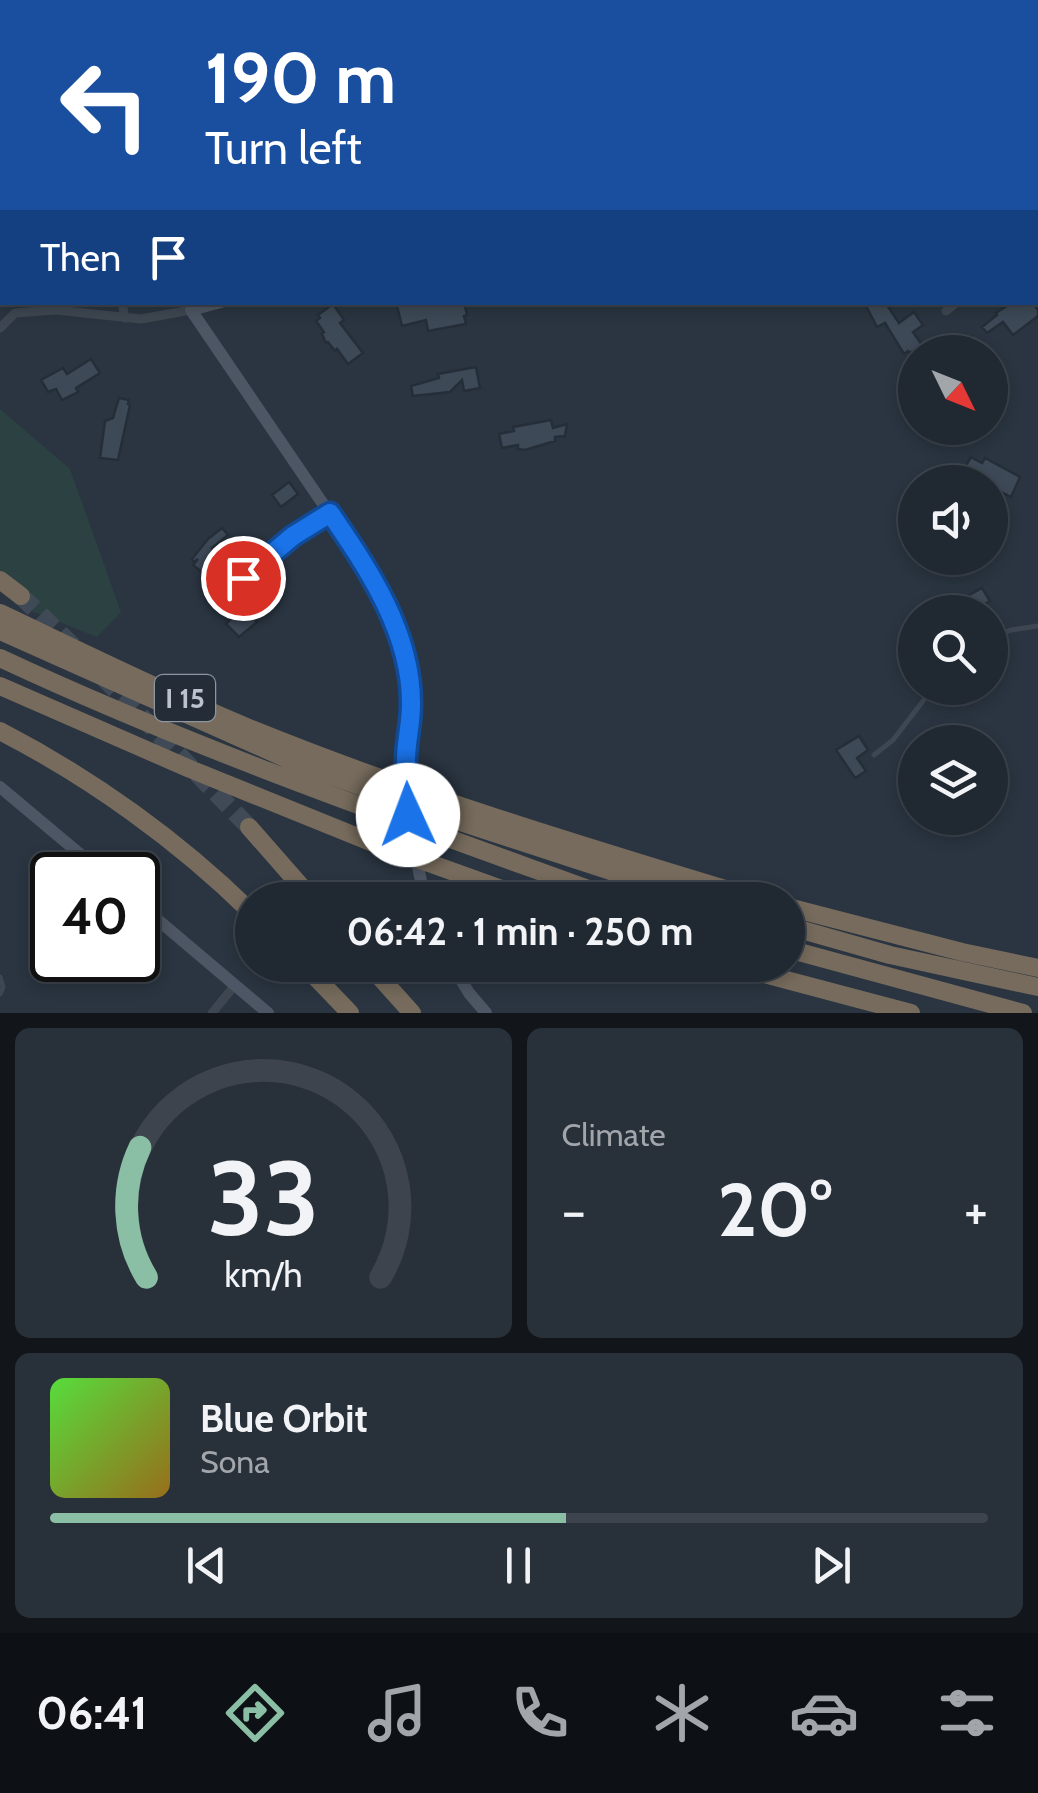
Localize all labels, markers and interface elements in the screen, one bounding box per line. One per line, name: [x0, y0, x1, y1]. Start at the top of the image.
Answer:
text: 190 m: [205, 35, 396, 121]
icon: left: [40, 40, 170, 170]
text: Turn left: [205, 121, 362, 175]
icon: arrive: [141, 230, 196, 285]
text: Then: [40, 234, 121, 281]
north arrow: [898, 335, 1008, 445]
map controls: [898, 335, 1008, 835]
button: sound: [898, 465, 1008, 575]
pin: [201, 536, 286, 621]
icon: arrive: [216, 551, 271, 606]
button: search: [898, 595, 1008, 705]
road number: I 15: [155, 675, 215, 721]
button: layers: [898, 725, 1008, 835]
position arrow: [356, 763, 460, 867]
speed limit sign: 40: [30, 852, 160, 982]
text: 06:42 · 1 min · 250 m: [347, 908, 693, 955]
text: Climate: [562, 1115, 666, 1154]
text: 33: [207, 1135, 319, 1261]
text: 20°: [718, 1164, 832, 1255]
text: −: [562, 1177, 586, 1244]
text: +: [964, 1177, 988, 1244]
text: km/h: [224, 1253, 302, 1296]
text: Blue Orbit: [200, 1395, 368, 1442]
text: Sona: [200, 1442, 270, 1481]
icon: previous: [179, 1538, 234, 1593]
icon: pause: [491, 1538, 546, 1593]
icon: next: [804, 1538, 859, 1593]
icon: directions: [220, 1678, 290, 1748]
icon: music: [362, 1678, 432, 1748]
icon: phone: [505, 1678, 575, 1748]
icon: climate: [647, 1678, 717, 1748]
icon: car: [789, 1678, 859, 1748]
icon: filters: [932, 1678, 1002, 1748]
text: 06:41: [36, 1686, 147, 1740]

